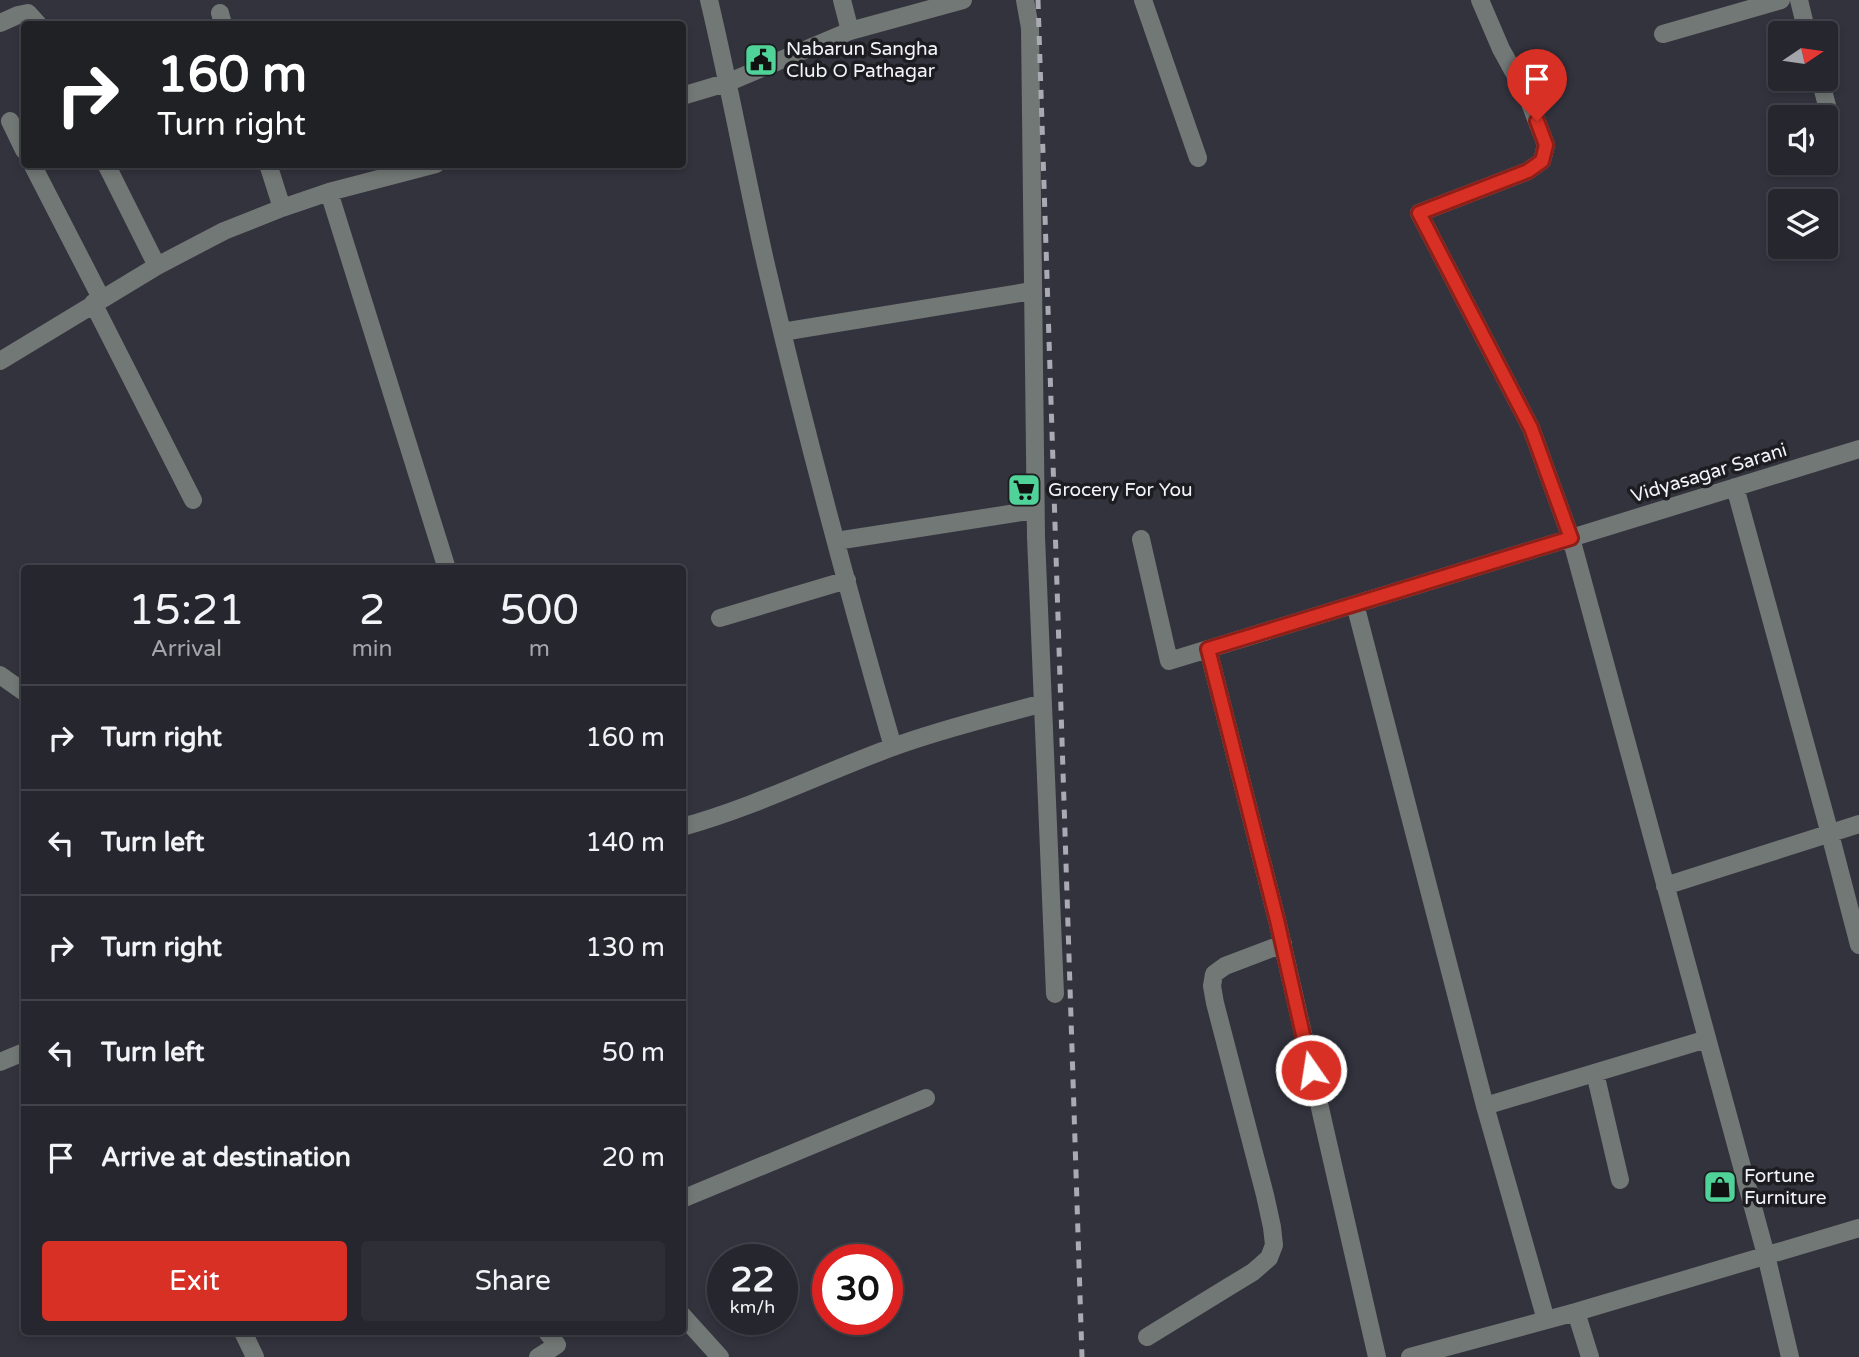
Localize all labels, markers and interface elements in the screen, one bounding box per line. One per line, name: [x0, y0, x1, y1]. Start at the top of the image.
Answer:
north arrow: [1768, 21, 1838, 91]
map controls: [1768, 21, 1838, 259]
place label: Nabarun Sangha Club O Pathagar: [786, 38, 938, 82]
public building icon: Nabarun Sangha Club O Pathagar: [742, 41, 780, 79]
text: 160 m: [157, 46, 307, 105]
icon: right: [42, 49, 133, 140]
pin: [1507, 49, 1567, 121]
icon: arrive: [1518, 60, 1556, 98]
button: sound: [1768, 105, 1838, 175]
text: Turn right: [157, 106, 306, 144]
button: layers: [1768, 189, 1838, 259]
street label: Vidyasagar Sarani: [1628, 439, 1790, 507]
supermarket icon: Grocery For You: [1005, 471, 1043, 509]
place label: Grocery For You: [1048, 479, 1193, 501]
text: 15:21: [128, 585, 245, 636]
text: 2: [359, 585, 385, 636]
text: 500: [500, 585, 579, 636]
text: Arrival: [151, 635, 222, 663]
text: min: [352, 635, 393, 663]
text: m: [529, 635, 550, 663]
icon: right: [42, 719, 80, 757]
text: Turn right: [101, 722, 222, 753]
text: 160 m: [585, 722, 665, 753]
icon: left: [42, 824, 80, 862]
text: Turn left: [101, 827, 204, 858]
text: 140 m: [585, 827, 665, 858]
icon: right: [42, 929, 80, 967]
text: Turn right: [101, 932, 222, 963]
text: 130 m: [585, 932, 665, 963]
position arrow: [1274, 1033, 1348, 1107]
icon: left: [42, 1034, 80, 1072]
text: Turn left: [101, 1037, 204, 1068]
text: 50 m: [602, 1037, 665, 1068]
icon: arrive: [42, 1139, 80, 1177]
text: Arrive at destination: [101, 1142, 351, 1173]
text: 20 m: [602, 1142, 665, 1173]
place label: Fortune Furniture: [1744, 1165, 1827, 1209]
shop icon: Fortune Furniture: [1701, 1168, 1739, 1206]
button: Exit: [42, 1241, 347, 1321]
button: Share: [361, 1241, 665, 1321]
speed limit sign: 30: [812, 1244, 903, 1335]
text: 22: [731, 1259, 774, 1301]
text: km/h: [730, 1296, 775, 1318]

